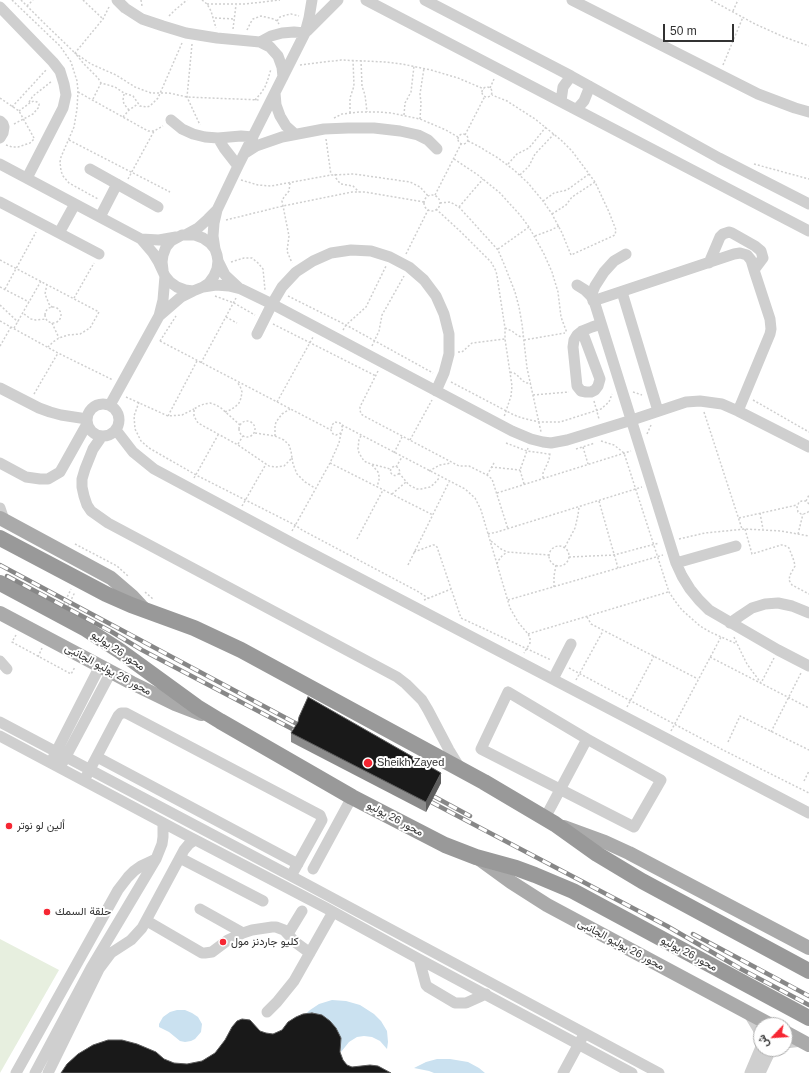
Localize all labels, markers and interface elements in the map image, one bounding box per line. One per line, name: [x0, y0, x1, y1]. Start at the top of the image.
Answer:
scale bar: [665, 16, 736, 42]
text: 50 m: [670, 24, 697, 38]
street label: محور 26 يوليو: [89, 628, 147, 674]
street label: محور 26 يوليو الجانبى: [62, 642, 154, 698]
place label: Sheikh Zayed: [377, 756, 444, 770]
marker: Sheikh Zayed: [362, 757, 374, 769]
street label: محور 26 يوليو: [365, 799, 425, 839]
place label: ألين لو نوتر: [17, 819, 65, 833]
marker: ألين لو نوتر: [4, 821, 14, 831]
place label: حلقة السمك: [55, 905, 111, 919]
marker: حلقة السمك: [42, 907, 52, 917]
street label: محور 26 يوليو الجانبى: [575, 917, 667, 973]
street label: محور 26 يوليو: [659, 934, 719, 974]
place label: كليو جاردنز مول: [231, 935, 299, 949]
marker: كليو جاردنز مول: [218, 937, 228, 947]
north arrow: [753, 1017, 793, 1057]
text: ش: [755, 1033, 771, 1050]

